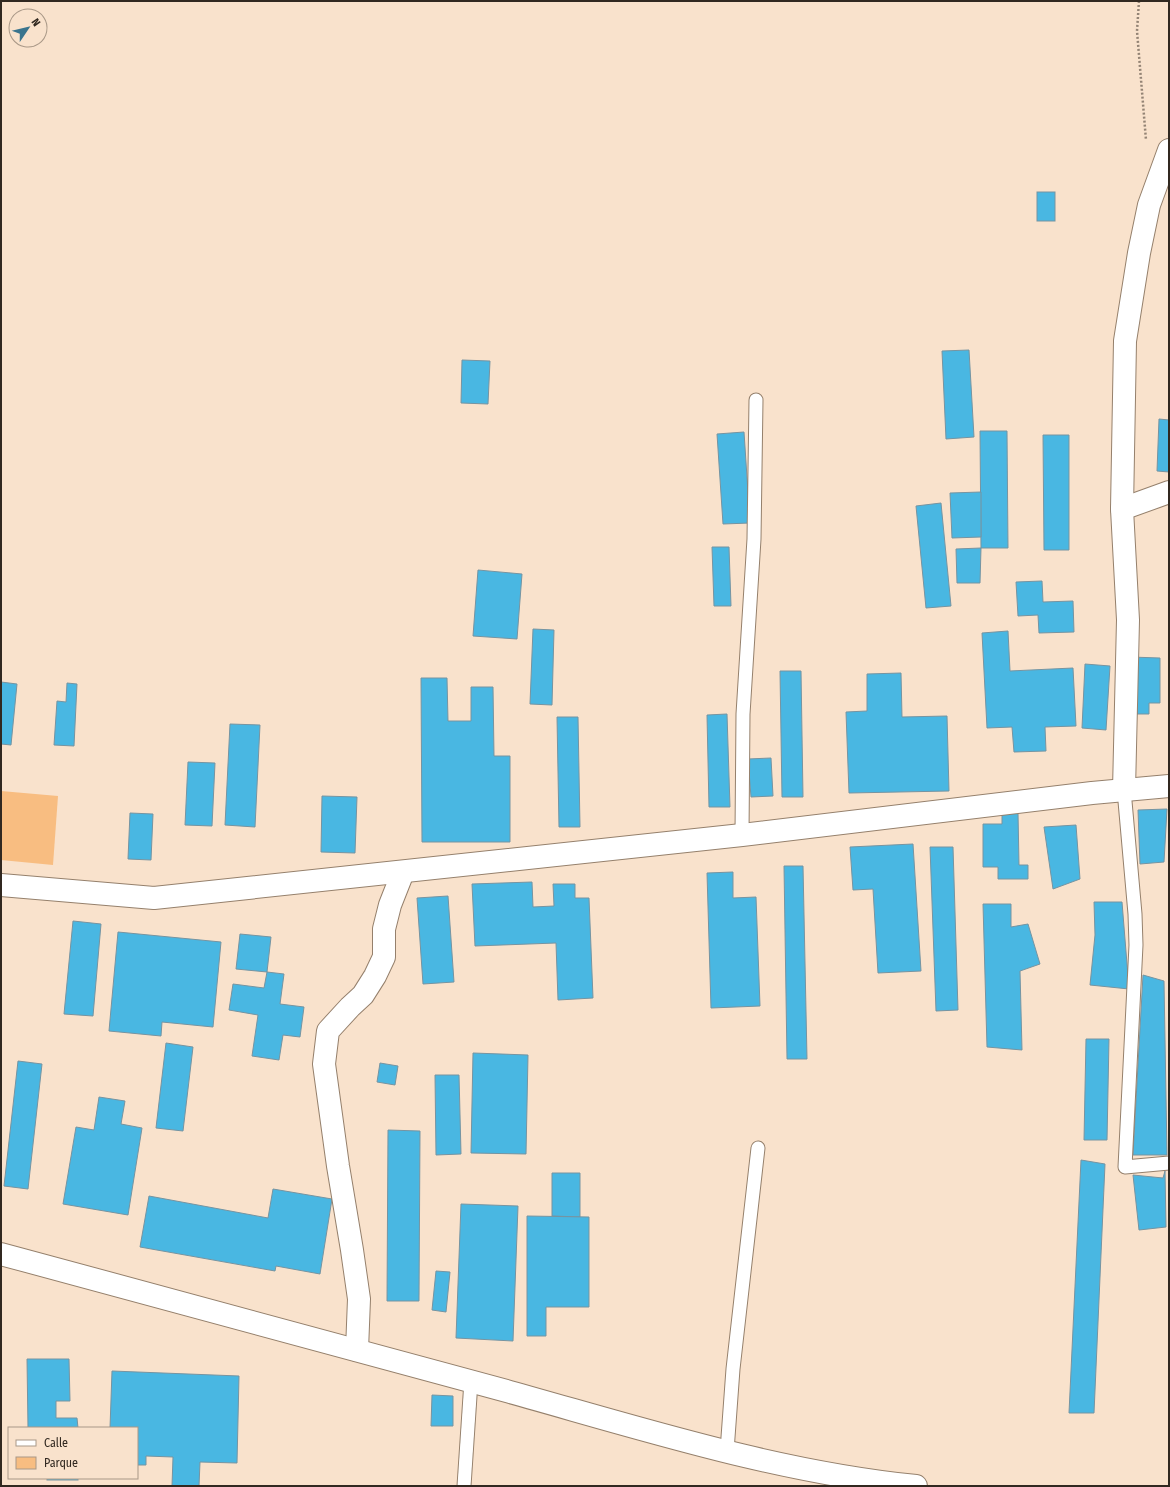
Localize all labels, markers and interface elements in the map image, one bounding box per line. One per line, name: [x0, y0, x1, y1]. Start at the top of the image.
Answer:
north arrow: [8, 8, 48, 48]
text: N: [29, 16, 43, 29]
legend: [8, 1427, 138, 1479]
text: Calle: [44, 1436, 68, 1450]
text: Parque: [44, 1456, 78, 1470]

